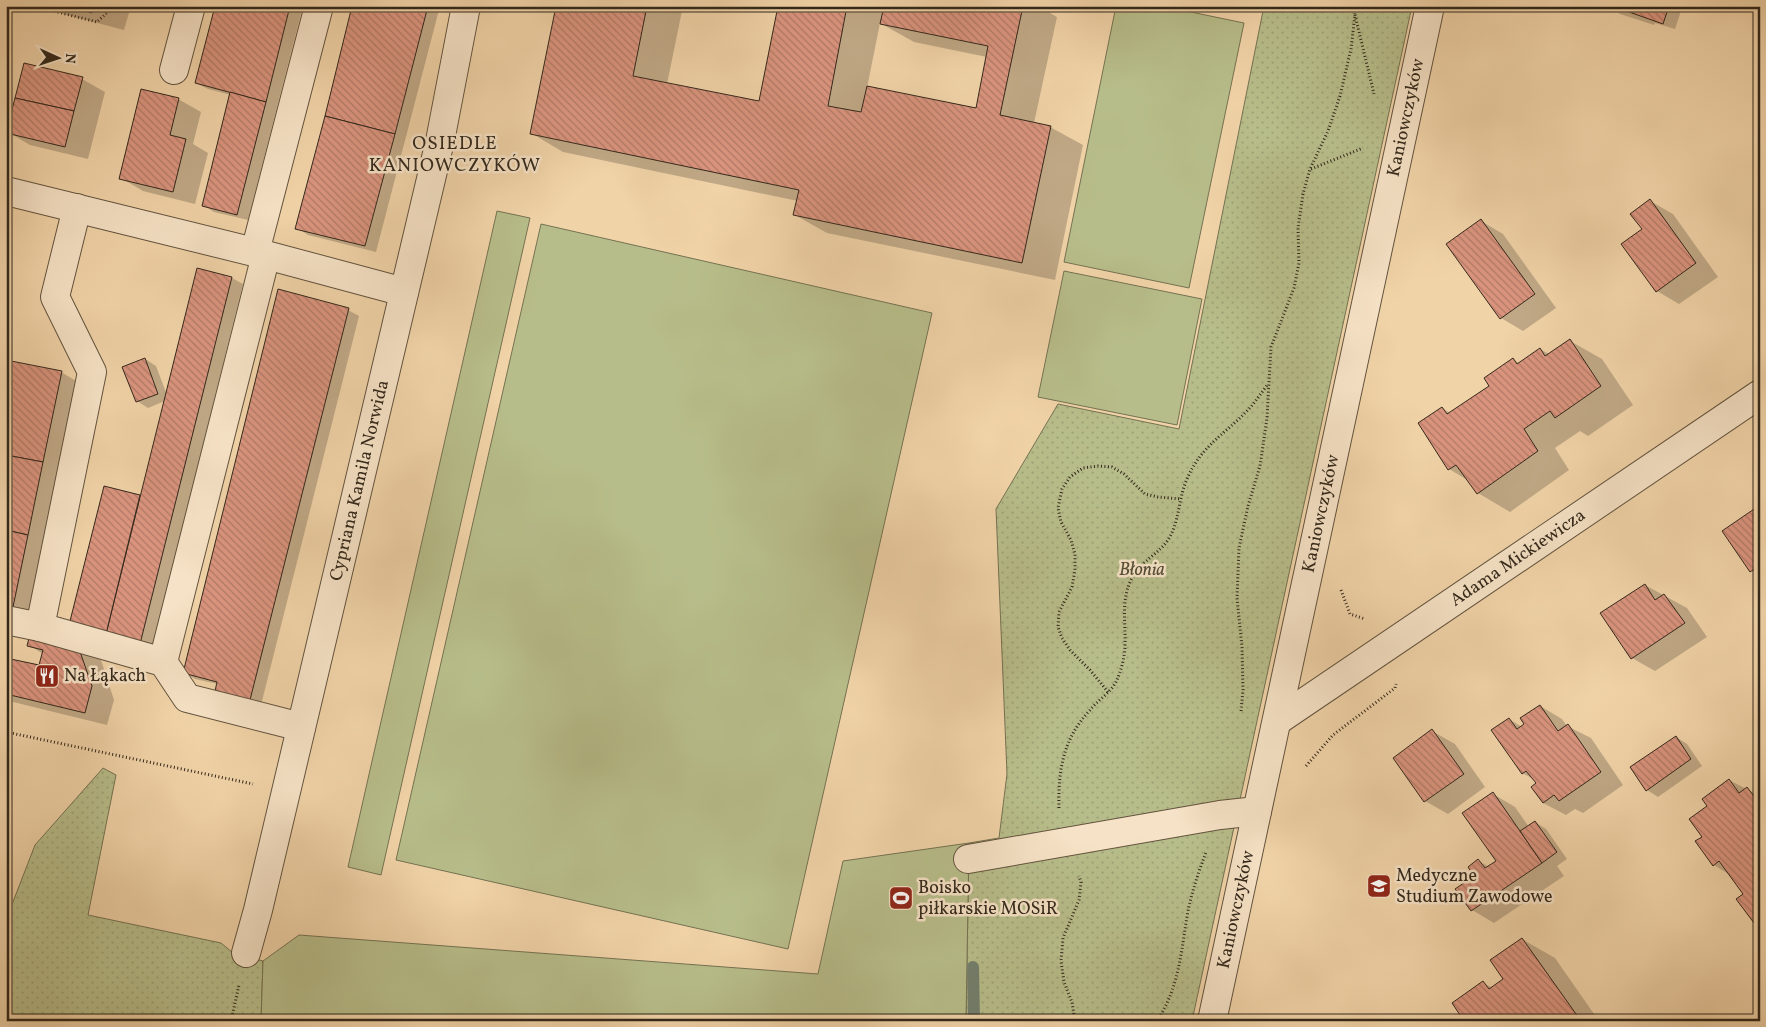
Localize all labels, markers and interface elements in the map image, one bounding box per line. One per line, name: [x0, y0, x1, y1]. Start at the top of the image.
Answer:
north arrow: [32, 32, 82, 82]
text: N: [60, 53, 79, 64]
street label: Kaniowczyków: [1381, 56, 1431, 179]
district label: OSIEDLE KANIOWCZYKÓW: [369, 131, 541, 179]
street label: Cypriana Kamila Norwida: [324, 377, 396, 584]
street label: Kaniowczyków: [1296, 452, 1346, 575]
street label: Adama Mickiewicza: [1445, 503, 1591, 613]
park label: Błonia: [1119, 558, 1165, 583]
restaurant icon: Na Łąkach: [34, 663, 60, 689]
place label: Na Łąkach: [64, 664, 146, 689]
street label: Kaniowczyków: [1211, 848, 1261, 971]
place label: Medyczne Studium Zawodowe: [1396, 864, 1553, 910]
school or university icon: Medyczne Studium Zawodowe: [1366, 873, 1392, 899]
place label: Boisko piłkarskie MOSiR: [918, 876, 1058, 922]
sports icon: Boisko piłkarskie MOSiR: [888, 885, 914, 911]

